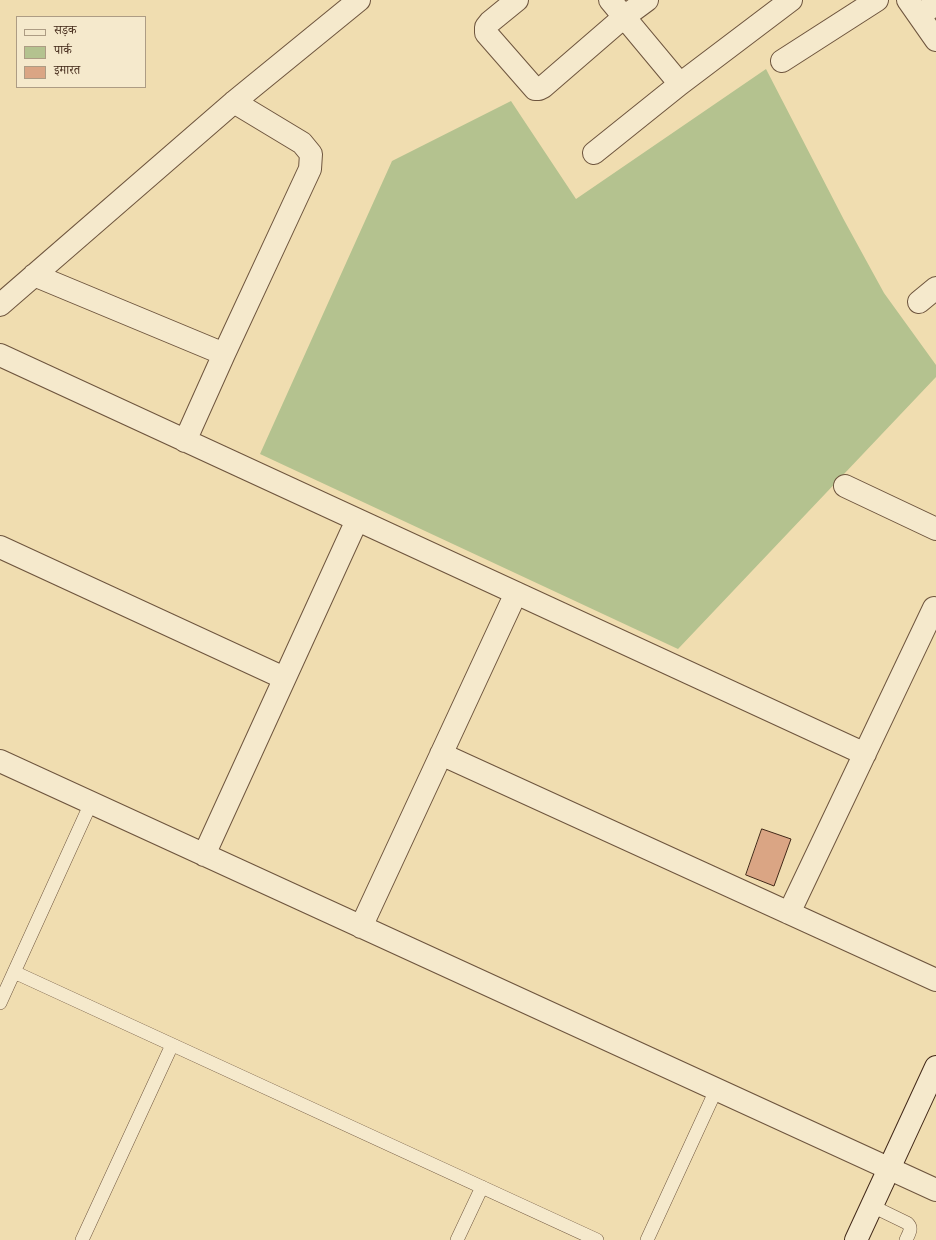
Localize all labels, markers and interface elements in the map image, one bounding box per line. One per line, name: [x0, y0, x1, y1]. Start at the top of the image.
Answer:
legend: [16, 16, 146, 88]
text: सड़क: [54, 23, 77, 38]
text: पार्क: [54, 43, 72, 58]
text: इमारत: [54, 63, 80, 78]

